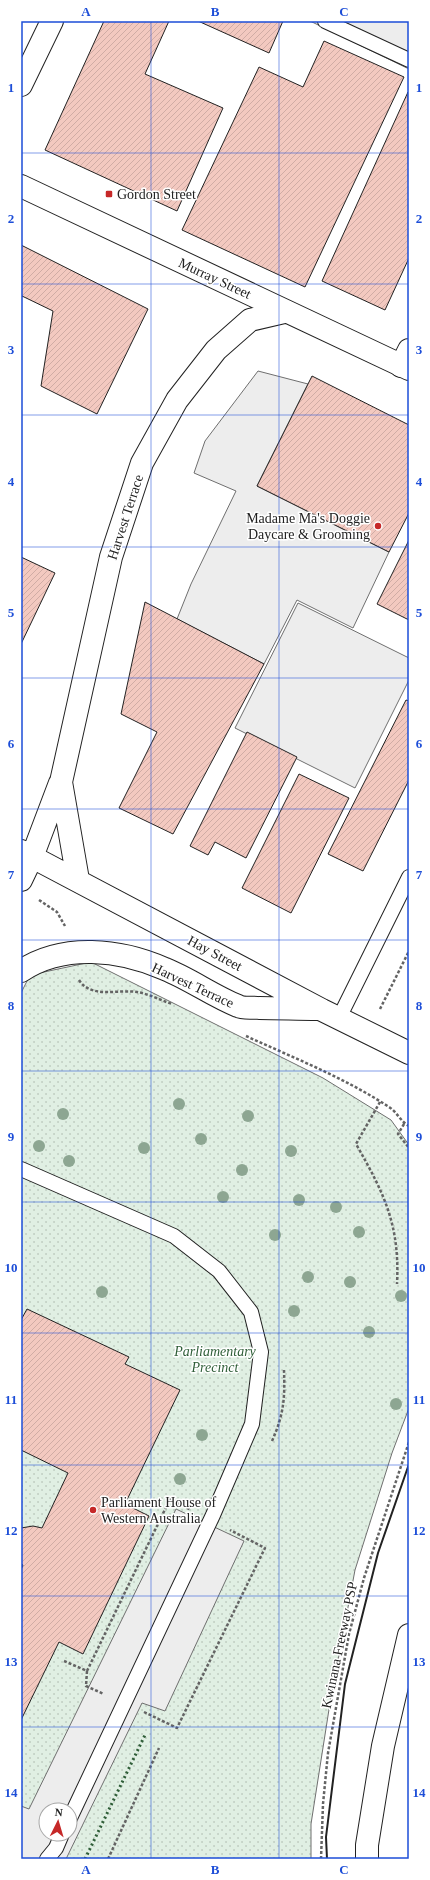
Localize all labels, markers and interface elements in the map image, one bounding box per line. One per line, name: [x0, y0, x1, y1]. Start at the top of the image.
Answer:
text: A: [81, 4, 91, 19]
text: B: [211, 4, 220, 19]
text: C: [339, 4, 349, 19]
text: 1: [8, 80, 14, 95]
text: 1: [416, 80, 422, 95]
place label: Gordon Street: [117, 187, 196, 202]
marker: Gordon Street: [104, 189, 114, 199]
text: 2: [8, 211, 14, 226]
text: 2: [416, 211, 422, 226]
street label: Murray Street: [176, 255, 253, 302]
text: 3: [8, 342, 15, 357]
text: 3: [416, 342, 423, 357]
street label: Harvest Terrace: [105, 473, 146, 562]
text: 4: [8, 474, 15, 489]
text: 4: [416, 474, 423, 489]
place label: Madame Ma's Doggie Daycare & Grooming: [246, 511, 370, 542]
marker: Madame Ma's Doggie Daycare & Grooming: [373, 521, 383, 531]
text: 5: [8, 605, 15, 620]
text: 5: [416, 605, 423, 620]
text: 6: [8, 736, 15, 751]
text: 6: [416, 736, 423, 751]
text: 7: [8, 867, 15, 882]
text: 7: [416, 867, 423, 882]
street label: Hay Street: [185, 933, 245, 974]
street label: Harvest Terrace: [149, 960, 236, 1011]
text: 8: [8, 998, 15, 1013]
text: 8: [416, 998, 423, 1013]
text: 9: [8, 1129, 15, 1144]
text: 9: [416, 1129, 423, 1144]
text: 10: [5, 1260, 18, 1275]
text: 10: [413, 1260, 426, 1275]
park label: Parliamentary Precinct: [173, 1344, 257, 1375]
text: 11: [5, 1392, 17, 1407]
text: 11: [413, 1392, 425, 1407]
place label: Parliament House of Western Australia: [101, 1495, 216, 1526]
marker: Parliament House of Western Australia: [88, 1505, 98, 1515]
text: 12: [5, 1523, 18, 1538]
text: 12: [413, 1523, 426, 1538]
street label: Kwinana Freeway PSP: [319, 1580, 360, 1710]
text: 13: [5, 1654, 18, 1669]
text: 13: [413, 1654, 426, 1669]
text: 14: [5, 1785, 18, 1800]
text: 14: [413, 1785, 426, 1800]
north arrow: [38, 1802, 78, 1842]
text: N: [54, 1806, 63, 1818]
text: A: [81, 1862, 91, 1877]
text: B: [211, 1862, 220, 1877]
text: C: [339, 1862, 349, 1877]

